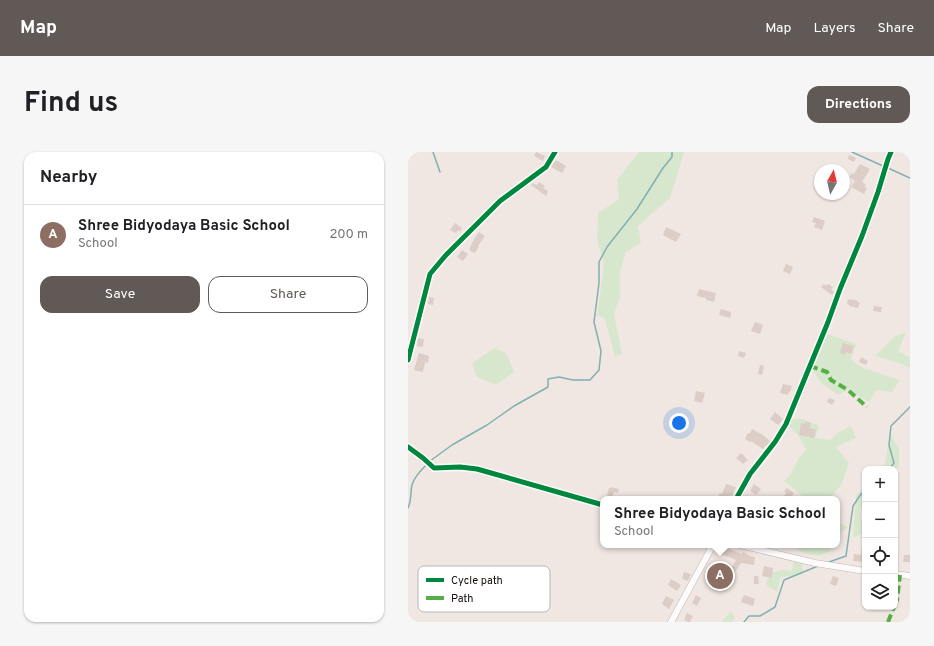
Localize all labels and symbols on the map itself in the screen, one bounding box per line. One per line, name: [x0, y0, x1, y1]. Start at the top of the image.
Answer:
north arrow: [814, 164, 850, 200]
your location: [669, 413, 689, 433]
pin: A: [707, 561, 733, 591]
legend: [418, 566, 550, 612]
text: Cycle path: [451, 574, 503, 588]
text: Path: [451, 592, 473, 606]

